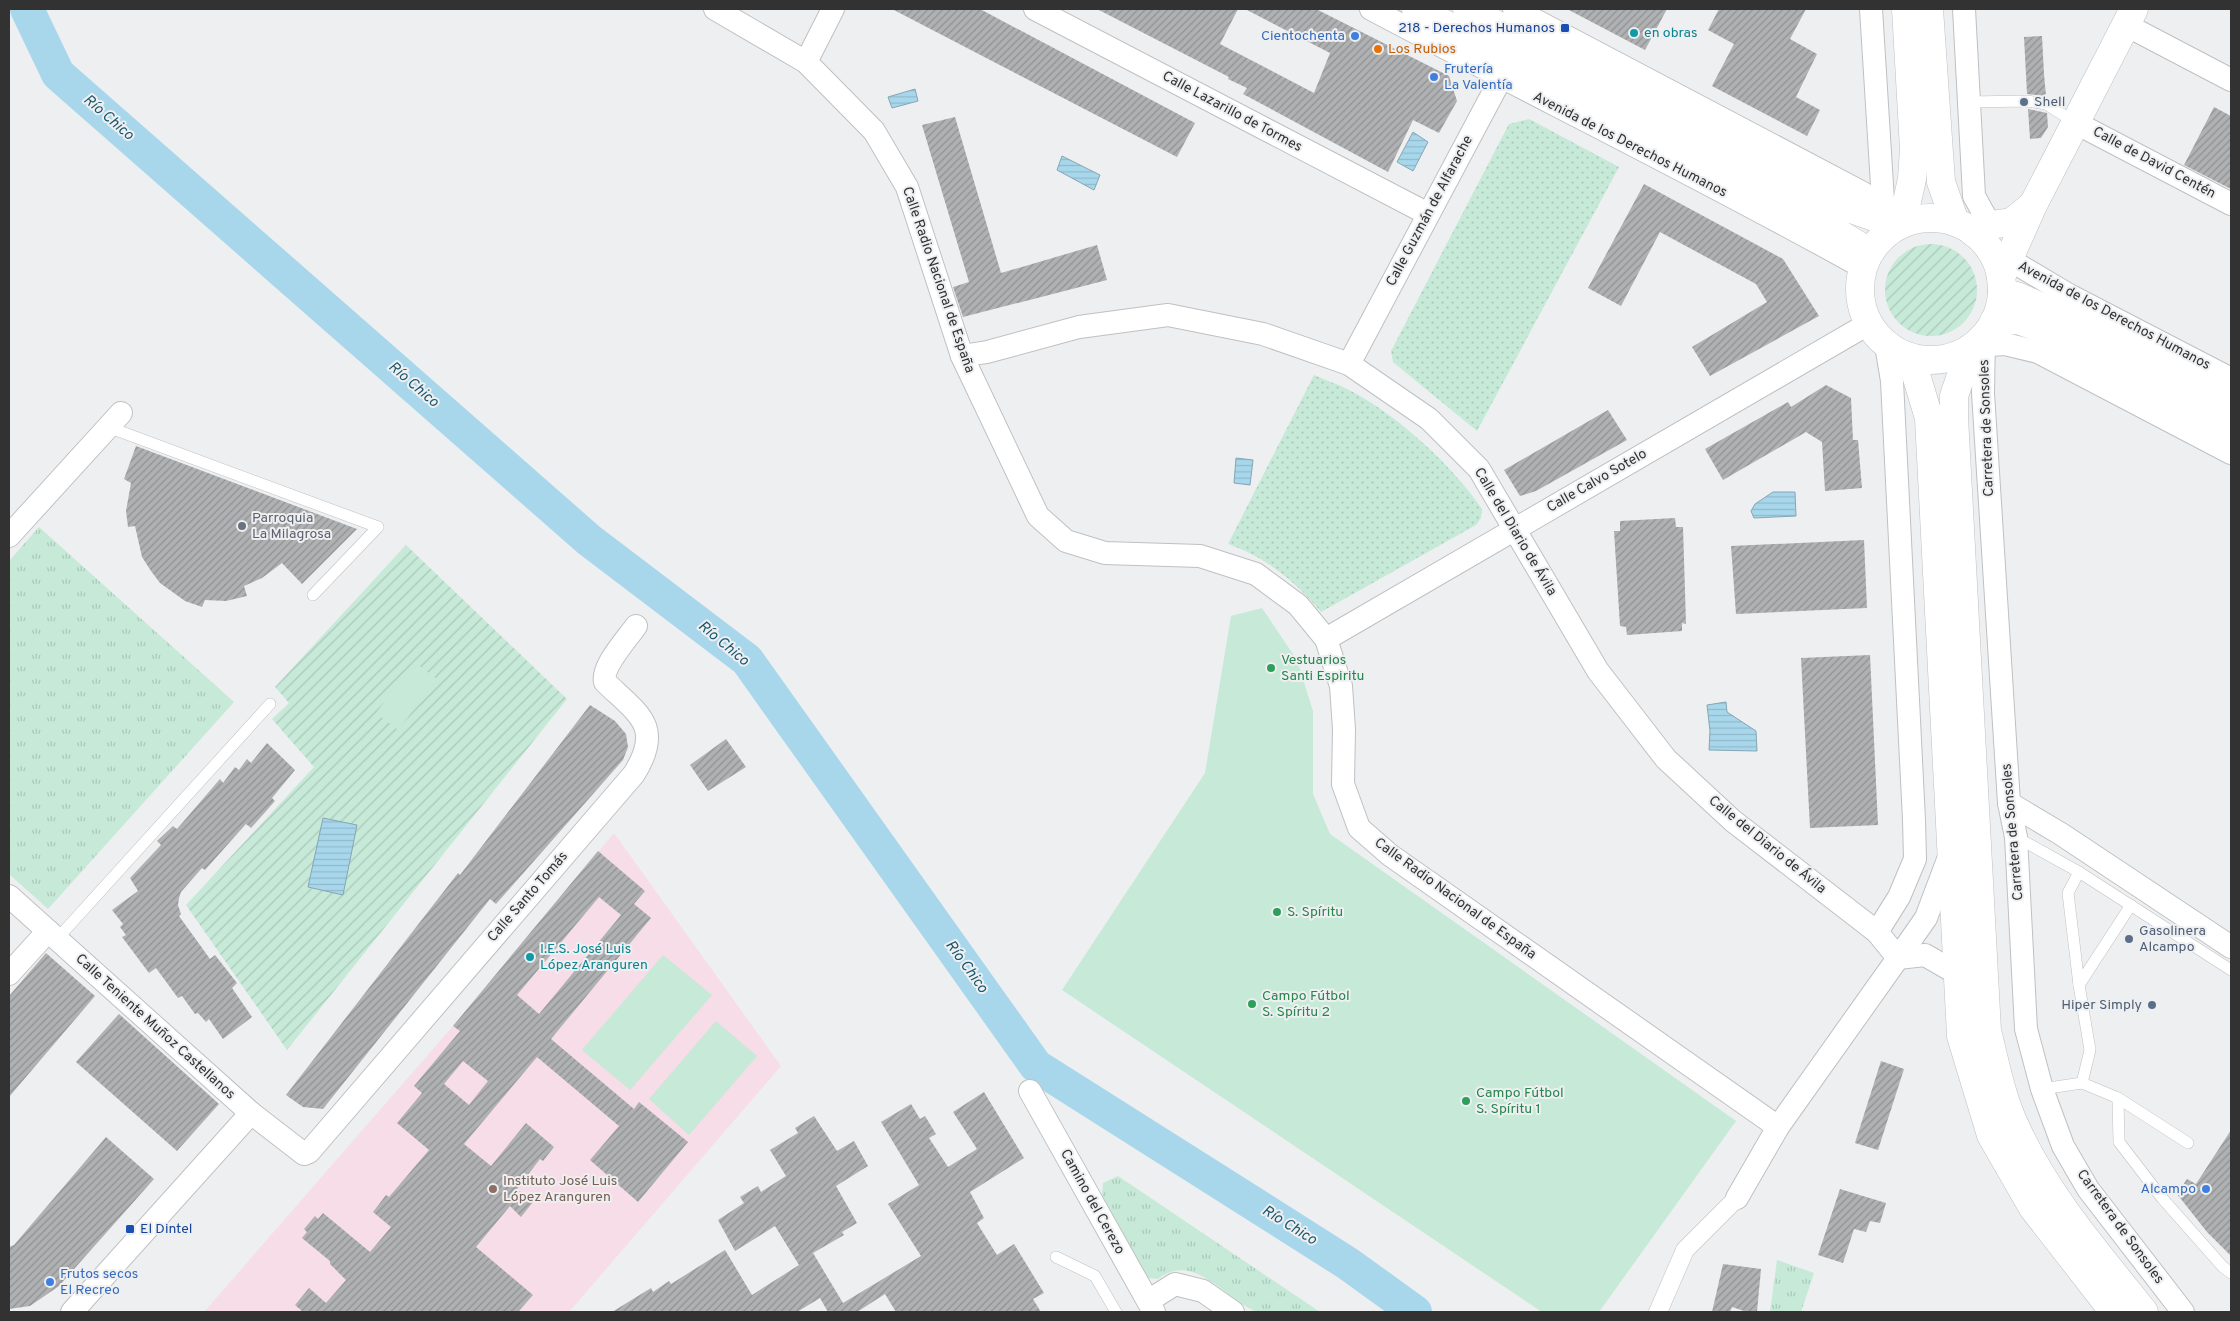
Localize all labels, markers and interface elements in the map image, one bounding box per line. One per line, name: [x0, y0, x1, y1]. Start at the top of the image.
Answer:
place label: 218 - Derechos Humanos: [1398, 20, 1555, 37]
marker: 218 - Derechos Humanos: [1559, 22, 1571, 34]
place label: en obras: [1644, 25, 1698, 42]
marker: en obras: [1628, 27, 1640, 39]
place label: Cientochenta: [1261, 28, 1345, 45]
marker: Cientochenta: [1349, 30, 1361, 42]
place label: Los Rubios: [1388, 41, 1456, 58]
marker: Los Rubios: [1372, 43, 1384, 55]
place label: Frutería La Valentía: [1444, 61, 1513, 94]
street label: Calle Lazarillo de Tormes: [1159, 68, 1305, 156]
marker: Frutería La Valentía: [1428, 71, 1440, 83]
street label: Avenida de los Derechos Humanos: [1530, 88, 1730, 202]
water label: Río Chico: [79, 91, 137, 145]
place label: Shell: [2034, 94, 2065, 111]
marker: Shell: [2018, 96, 2030, 108]
street label: Calle de David Centén: [2090, 123, 2218, 203]
street label: Calle Guzmán de Alfarache: [1383, 133, 1477, 289]
street label: Calle Radio Nacional de España: [898, 185, 978, 375]
street label: Avenida de los Derechos Humanos: [2015, 258, 2213, 374]
water label: Río Chico: [384, 358, 442, 412]
street label: Carretera de Sonsoles: [1976, 359, 1998, 497]
street label: Calle Calvo Sotelo: [1544, 445, 1650, 517]
street label: Calle del Diario de Ávila: [1470, 464, 1561, 599]
place label: Parroquia La Milagrosa: [252, 510, 331, 543]
marker: Parroquia La Milagrosa: [236, 520, 248, 532]
water label: Río Chico: [694, 617, 752, 671]
place label: Vestuarios Santi Espiritu: [1281, 652, 1364, 685]
marker: Vestuarios Santi Espiritu: [1265, 662, 1277, 674]
street label: Carretera de Sonsoles: [1999, 763, 2027, 901]
street label: Calle del Diario de Ávila: [1705, 792, 1830, 898]
street label: Calle Radio Nacional de España: [1371, 835, 1539, 963]
street label: Calle Santo Tomás: [484, 848, 572, 946]
place label: S. Spíritu: [1287, 904, 1343, 921]
marker: S. Spíritu: [1271, 906, 1283, 918]
place label: Gasolinera Alcampo: [2139, 923, 2206, 956]
marker: Gasolinera Alcampo: [2123, 933, 2135, 945]
water label: Río Chico: [940, 937, 992, 997]
place label: I.E.S. José Luis López Aranguren: [540, 941, 648, 974]
street label: Calle Teniente Muñoz Castellanos: [72, 951, 238, 1103]
marker: I.E.S. José Luis López Aranguren: [524, 951, 536, 963]
place label: Campo Fútbol S. Spíritu 2: [1262, 988, 1350, 1021]
place label: Hiper Simply: [2061, 997, 2142, 1014]
marker: Campo Fútbol S. Spíritu 2: [1246, 998, 1258, 1010]
marker: Hiper Simply: [2146, 999, 2158, 1011]
place label: Campo Fútbol S. Spíritu 1: [1476, 1085, 1564, 1118]
marker: Campo Fútbol S. Spíritu 1: [1460, 1095, 1472, 1107]
street label: Camino del Cerezo: [1056, 1146, 1128, 1258]
street label: Carretera de Sonsoles: [2073, 1166, 2167, 1288]
place label: Instituto José Luis López Aranguren: [503, 1173, 617, 1206]
place label: Alcampo: [2140, 1181, 2196, 1198]
marker: Instituto José Luis López Aranguren: [487, 1183, 499, 1195]
marker: Alcampo: [2200, 1183, 2212, 1195]
water label: Río Chico: [1258, 1202, 1320, 1250]
place label: El Dintel: [140, 1221, 192, 1238]
marker: El Dintel: [124, 1223, 136, 1235]
place label: Frutos secos El Recreo: [60, 1266, 138, 1299]
marker: Frutos secos El Recreo: [44, 1276, 56, 1288]

